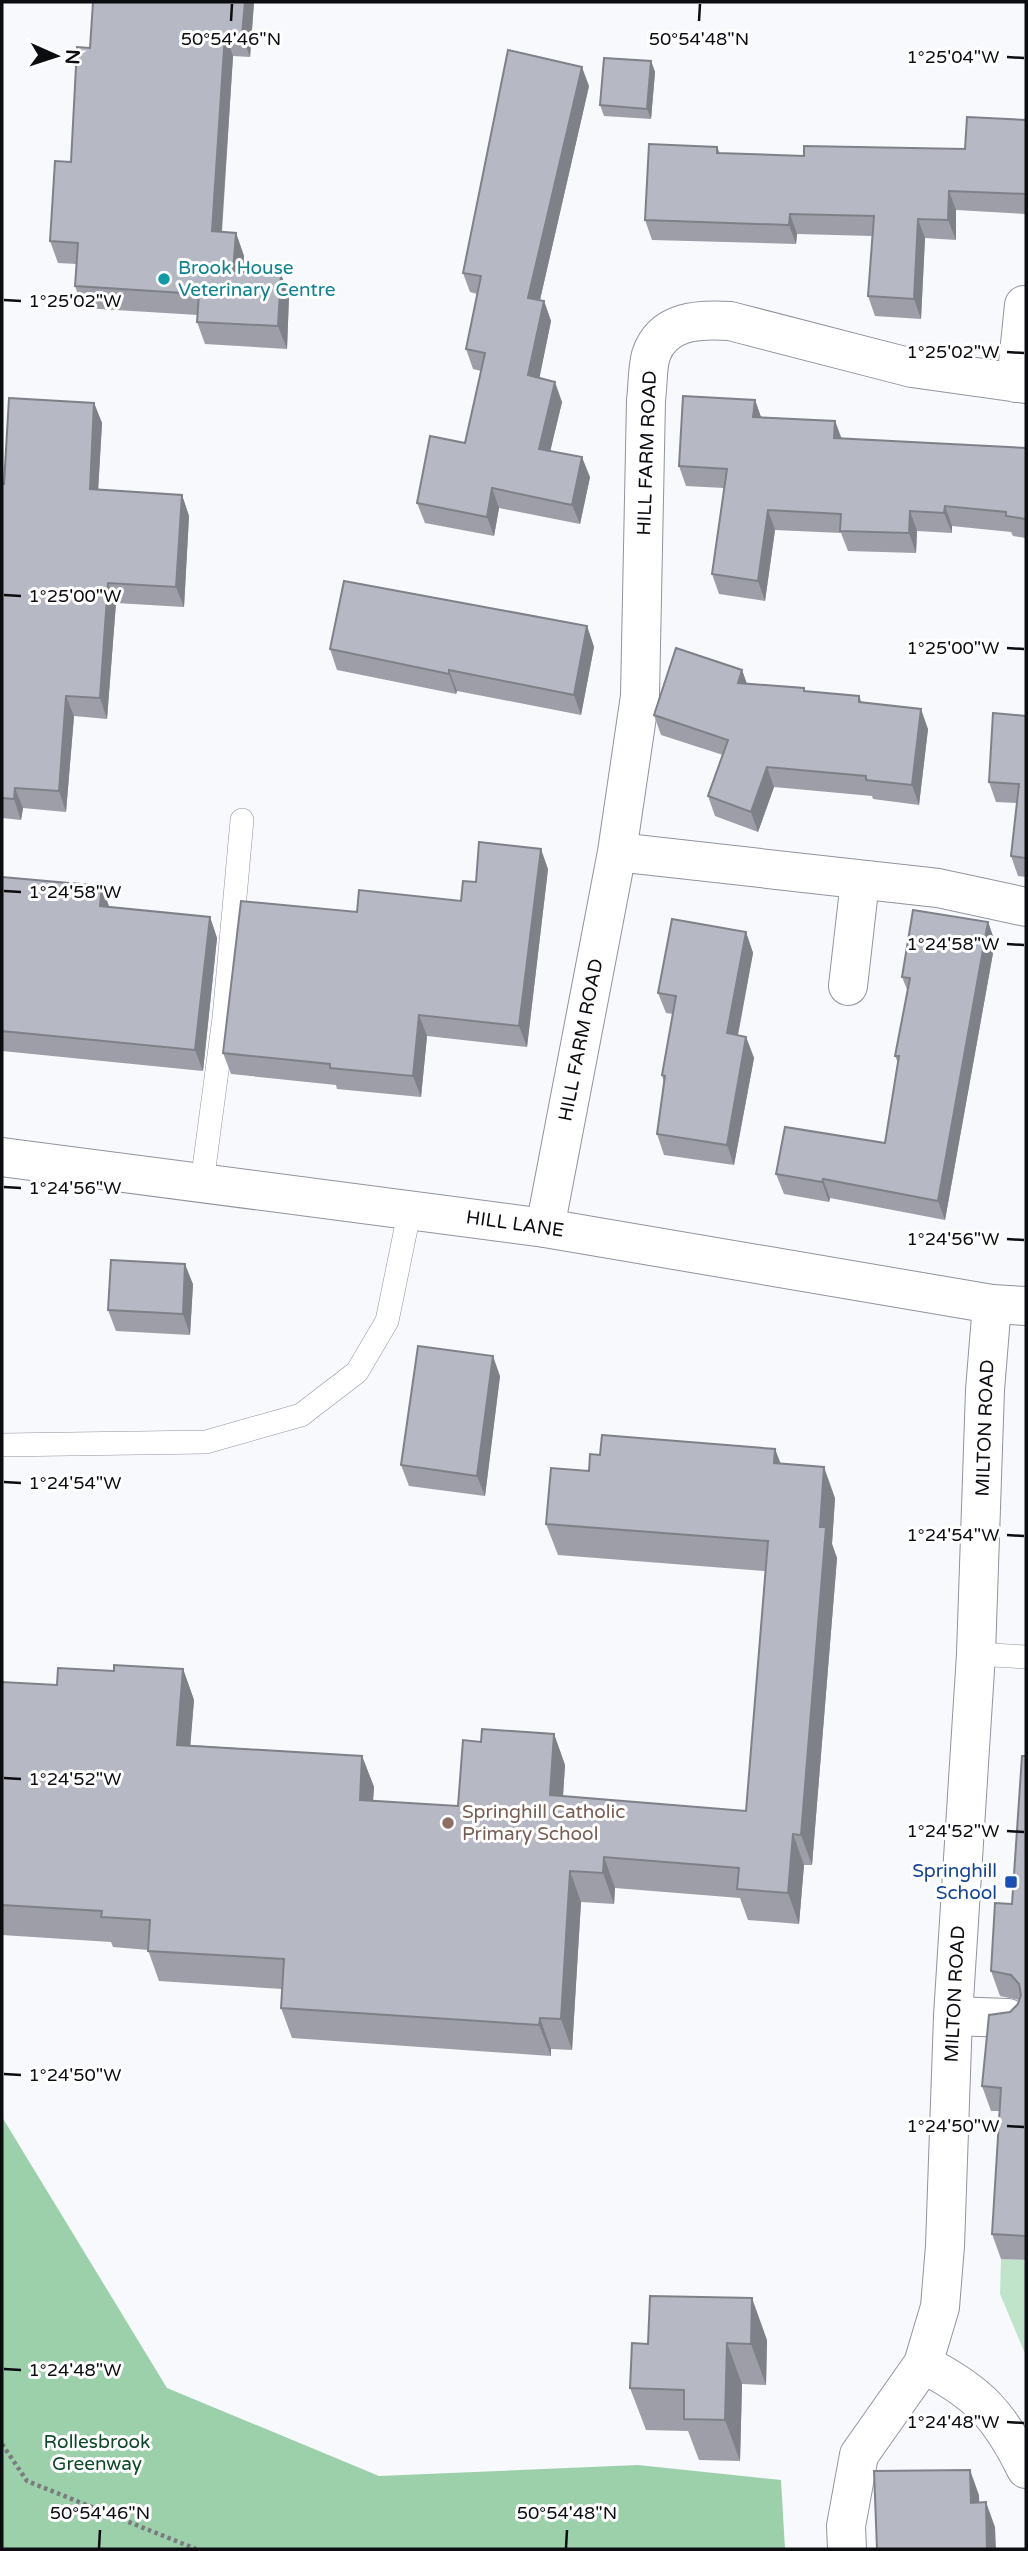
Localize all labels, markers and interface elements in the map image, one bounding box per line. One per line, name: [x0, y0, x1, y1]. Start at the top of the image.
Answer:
north arrow: [21, 21, 91, 91]
text: 50°54'46"N: [181, 28, 281, 50]
text: 50°54'48"N: [649, 28, 749, 50]
text: 1°25'04"W: [907, 46, 999, 68]
text: N: [61, 49, 83, 65]
place label: Brook House Veterinary Centre: [178, 257, 335, 301]
marker: Brook House Veterinary Centre: [156, 271, 172, 287]
text: 1°25'02"W: [29, 290, 121, 312]
text: 1°25'02"W: [907, 341, 999, 363]
street label: HILL FARM ROAD: [633, 370, 661, 536]
text: 1°25'00"W: [29, 585, 121, 607]
text: 1°25'00"W: [907, 637, 999, 659]
text: 1°24'58"W: [29, 881, 121, 903]
text: 1°24'58"W: [907, 933, 999, 955]
street label: HILL FARM ROAD: [554, 957, 608, 1123]
text: 1°24'56"W: [29, 1177, 121, 1199]
street label: HILL LANE: [465, 1206, 565, 1242]
text: 1°24'56"W: [907, 1228, 999, 1250]
street label: MILTON ROAD: [972, 1359, 998, 1497]
text: 1°24'54"W: [29, 1472, 121, 1494]
text: 1°24'54"W: [907, 1524, 999, 1546]
text: 1°24'52"W: [29, 1768, 121, 1790]
place label: Springhill Catholic Primary School: [462, 1801, 625, 1845]
marker: Springhill Catholic Primary School: [440, 1815, 456, 1831]
text: 1°24'52"W: [907, 1820, 999, 1842]
place label: Springhill School: [912, 1860, 997, 1904]
marker: Springhill School: [1003, 1874, 1019, 1890]
street label: MILTON ROAD: [940, 1925, 970, 2063]
text: 1°24'50"W: [29, 2064, 121, 2086]
text: 1°24'50"W: [907, 2115, 999, 2137]
text: 1°24'48"W: [29, 2359, 121, 2381]
text: 1°24'48"W: [907, 2411, 999, 2433]
park label: Rollesbrook Greenway: [44, 2431, 150, 2475]
text: 50°54'46"N: [50, 2502, 150, 2524]
text: 50°54'48"N: [517, 2502, 617, 2524]

